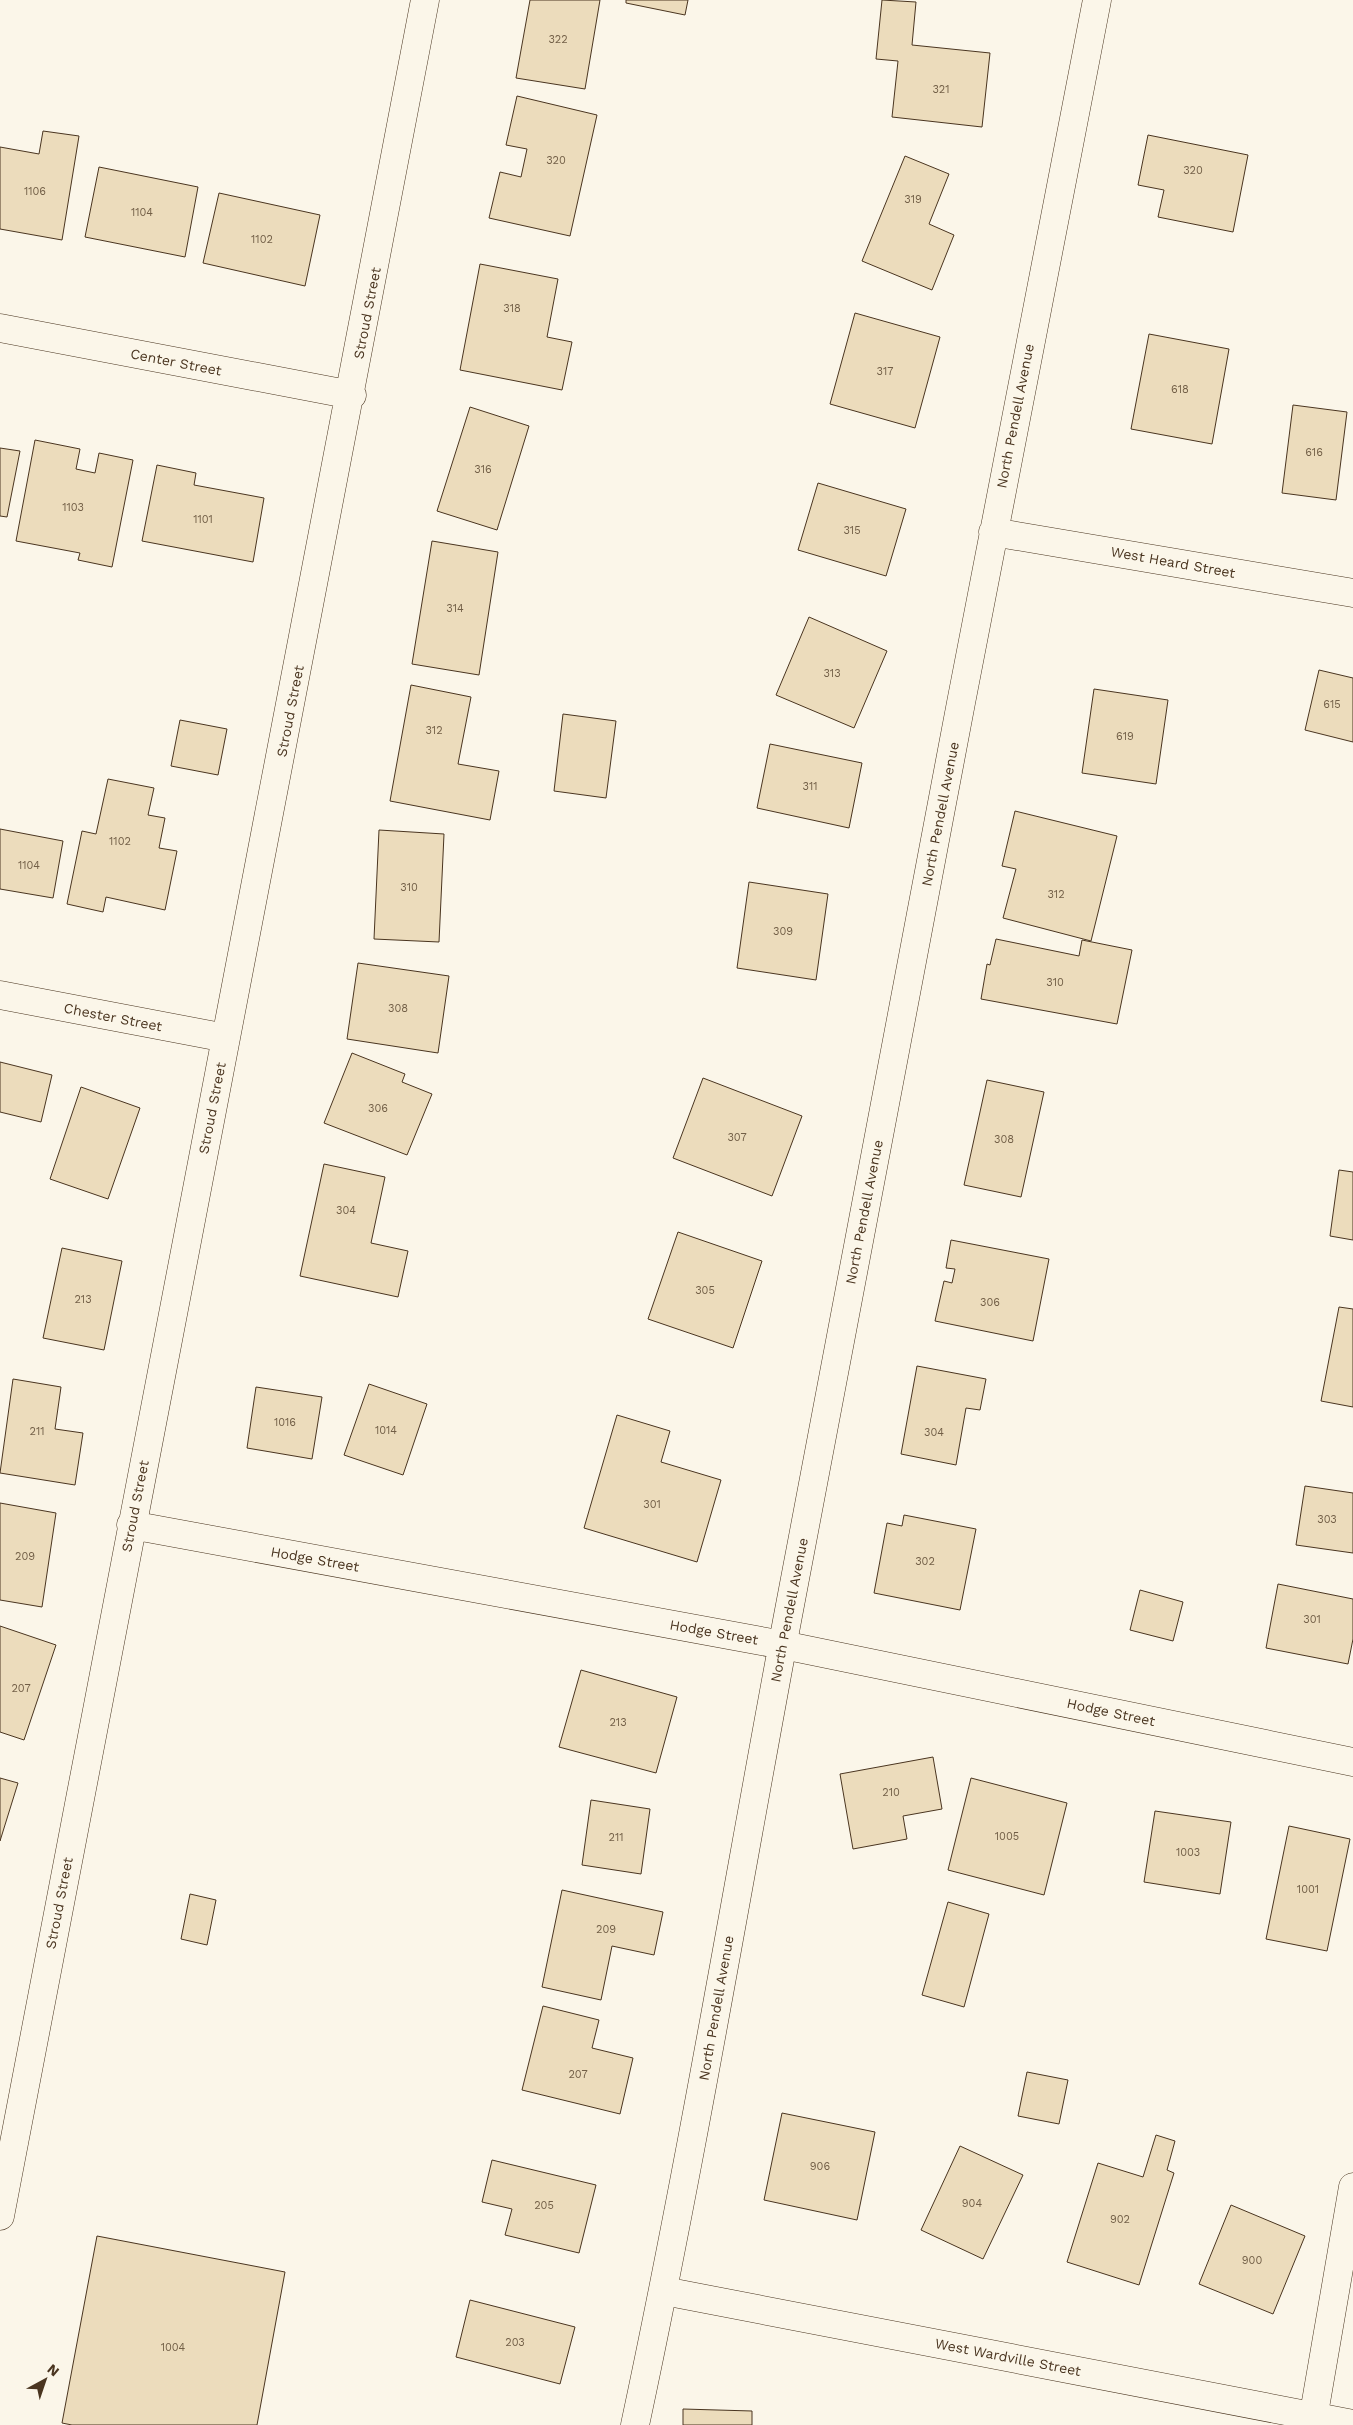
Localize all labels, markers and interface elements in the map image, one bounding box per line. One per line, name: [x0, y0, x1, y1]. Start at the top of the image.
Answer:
house number: 322: [548, 33, 568, 46]
house number: 321: [932, 83, 950, 96]
house number: 320: [546, 154, 566, 167]
house number: 320: [1183, 164, 1203, 177]
house number: 1106: [24, 185, 46, 198]
house number: 319: [904, 193, 922, 206]
house number: 1104: [131, 206, 153, 219]
house number: 1102: [251, 233, 273, 246]
street label: Stroud Street: [350, 266, 384, 360]
house number: 318: [503, 302, 521, 315]
street label: North Pendell Avenue: [993, 342, 1037, 490]
street label: Center Street: [129, 345, 223, 379]
house number: 317: [877, 365, 893, 378]
house number: 618: [1171, 383, 1189, 396]
house number: 616: [1305, 446, 1323, 459]
house number: 316: [474, 463, 492, 476]
house number: 1103: [62, 501, 84, 514]
house number: 1101: [193, 513, 213, 526]
house number: 315: [843, 524, 861, 537]
street label: West Heard Street: [1109, 543, 1237, 581]
house number: 314: [446, 602, 464, 615]
street label: Stroud Street: [273, 664, 307, 758]
house number: 313: [823, 667, 841, 680]
house number: 615: [1323, 698, 1341, 711]
house number: 312: [425, 724, 443, 737]
house number: 619: [1116, 730, 1134, 743]
street label: North Pendell Avenue: [918, 740, 962, 888]
house number: 311: [803, 780, 818, 793]
house number: 1102: [109, 835, 131, 848]
house number: 1104: [18, 859, 40, 872]
house number: 310: [400, 881, 418, 894]
house number: 312: [1047, 888, 1065, 901]
house number: 309: [773, 925, 793, 938]
house number: 310: [1046, 976, 1064, 989]
street label: Chester Street: [62, 1000, 164, 1034]
house number: 308: [388, 1002, 408, 1015]
street label: Stroud Street: [195, 1061, 229, 1155]
house number: 306: [368, 1102, 388, 1115]
house number: 307: [727, 1131, 747, 1144]
house number: 308: [994, 1133, 1014, 1146]
street label: North Pendell Avenue: [842, 1138, 886, 1286]
house number: 304: [336, 1204, 356, 1217]
house number: 305: [695, 1284, 715, 1297]
house number: 213: [74, 1293, 92, 1306]
house number: 306: [980, 1296, 1000, 1309]
house number: 1016: [274, 1416, 296, 1429]
house number: 1014: [375, 1424, 397, 1437]
house number: 211: [30, 1425, 45, 1438]
house number: 304: [924, 1426, 944, 1439]
street label: Stroud Street: [118, 1459, 152, 1553]
house number: 301: [643, 1498, 661, 1511]
house number: 303: [1317, 1513, 1337, 1526]
street label: North Pendell Avenue: [767, 1536, 811, 1684]
street label: Hodge Street: [269, 1543, 361, 1575]
house number: 209: [15, 1550, 35, 1563]
house number: 302: [915, 1555, 935, 1568]
house number: 301: [1303, 1613, 1321, 1626]
street label: Hodge Street: [668, 1616, 760, 1648]
house number: 207: [11, 1682, 31, 1695]
street label: Hodge Street: [1065, 1695, 1157, 1729]
house number: 213: [609, 1716, 627, 1729]
house number: 210: [882, 1786, 900, 1799]
house number: 1005: [995, 1830, 1019, 1843]
house number: 211: [609, 1831, 624, 1844]
house number: 1003: [1176, 1846, 1200, 1859]
street label: Stroud Street: [42, 1856, 76, 1950]
house number: 1001: [1297, 1883, 1319, 1896]
house number: 209: [596, 1923, 616, 1936]
street label: North Pendell Avenue: [695, 1934, 737, 2082]
house number: 207: [568, 2068, 588, 2081]
house number: 906: [810, 2160, 830, 2173]
house number: 904: [962, 2197, 982, 2210]
house number: 205: [534, 2199, 554, 2212]
house number: 902: [1110, 2213, 1130, 2226]
house number: 900: [1242, 2254, 1262, 2267]
street label: West Wardville Street: [934, 2335, 1082, 2379]
house number: 203: [505, 2336, 525, 2349]
house number: 1004: [161, 2341, 186, 2354]
north arrow: [20, 2355, 70, 2405]
text: N: [44, 2361, 62, 2380]

